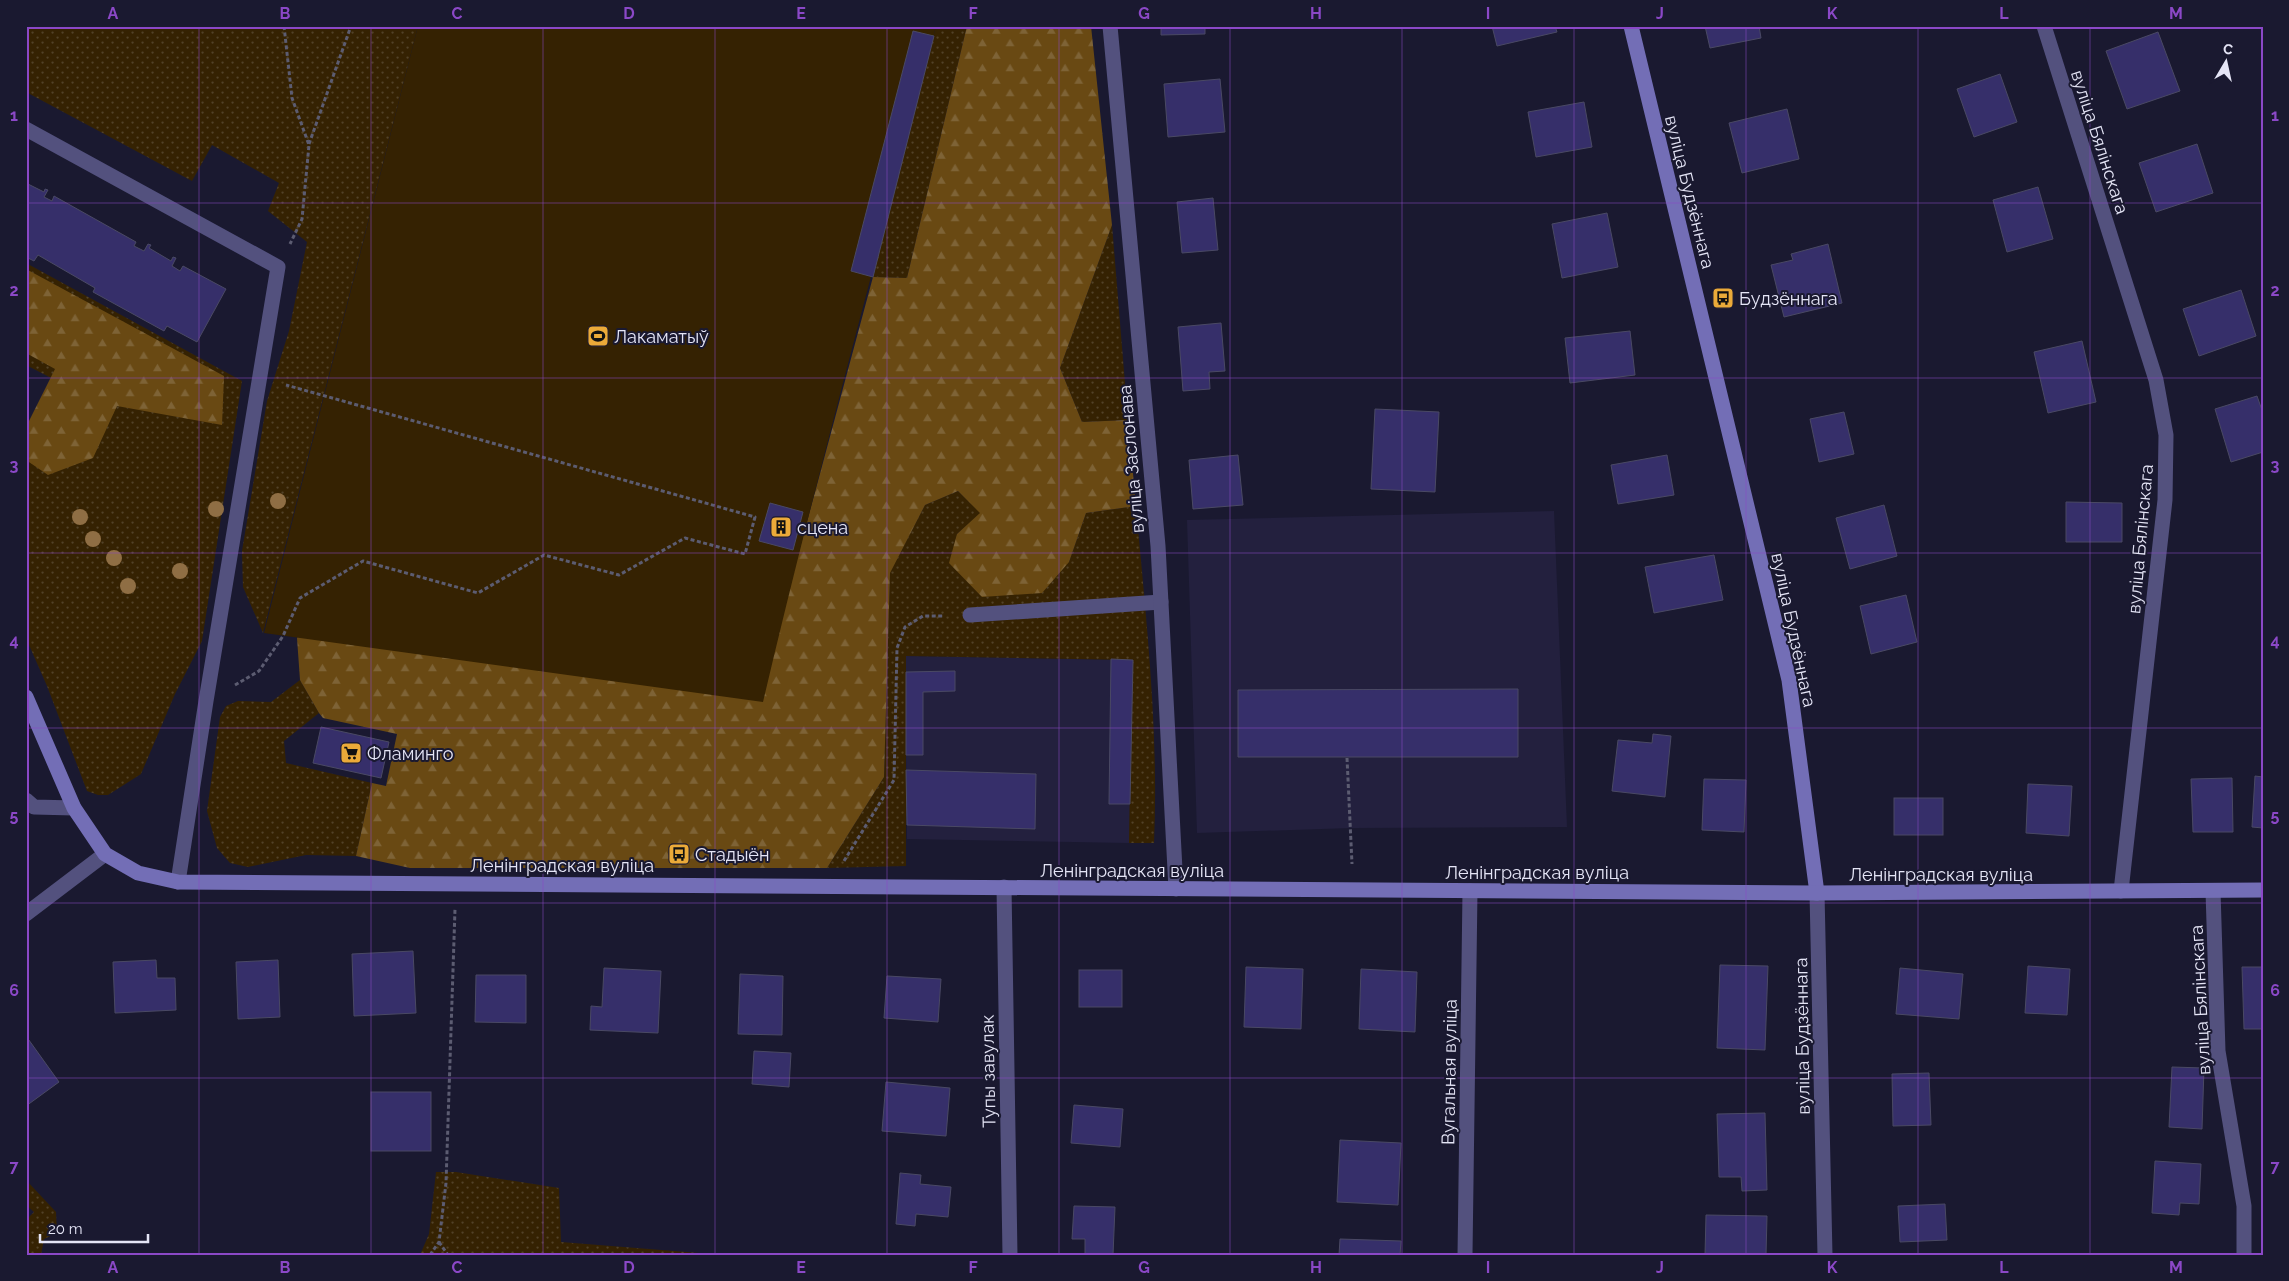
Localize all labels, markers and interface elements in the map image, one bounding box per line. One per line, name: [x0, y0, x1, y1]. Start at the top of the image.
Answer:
text: A: [108, 4, 119, 23]
text: B: [280, 4, 291, 23]
text: C: [452, 4, 463, 23]
text: D: [623, 4, 635, 23]
text: E: [796, 4, 806, 23]
text: F: [968, 4, 978, 23]
text: G: [1138, 4, 1150, 23]
text: H: [1310, 4, 1322, 23]
text: I: [1486, 4, 1490, 23]
text: J: [1656, 4, 1664, 23]
text: K: [1827, 4, 1838, 23]
text: L: [1999, 4, 2009, 23]
text: M: [2169, 4, 2183, 23]
north arrow: [2202, 38, 2252, 88]
text: С: [2222, 41, 2234, 58]
street label: вуліца Бялінскага: [2067, 67, 2133, 217]
text: 1: [10, 106, 18, 125]
text: 1: [2271, 106, 2279, 125]
street label: вуліца Будзённага: [1661, 113, 1719, 271]
text: 2: [9, 281, 19, 300]
text: 2: [2270, 281, 2280, 300]
bus stop icon: Будзённага: [1711, 286, 1735, 310]
place label: Будзённага: [1739, 288, 1838, 309]
sports icon: Лакаматыў: [586, 324, 610, 348]
place label: Лакаматыў: [614, 326, 709, 347]
street label: вуліца Заслонава: [1114, 384, 1148, 534]
text: 3: [10, 456, 19, 475]
text: 3: [2271, 456, 2280, 475]
street label: вуліца Бялінскага: [2123, 463, 2157, 615]
building icon: сцена: [769, 515, 793, 539]
place label: сцена: [797, 517, 848, 538]
street label: вуліца Будзённага: [1767, 551, 1821, 709]
text: 4: [9, 631, 19, 650]
text: 4: [2270, 631, 2280, 650]
supermarket icon: Фламинго: [339, 741, 363, 765]
place label: Фламинго: [367, 743, 454, 764]
text: 5: [10, 806, 19, 825]
text: 5: [2271, 806, 2280, 825]
bus stop icon: Стадыён: [667, 842, 691, 866]
place label: Стадыён: [695, 844, 769, 865]
street label: Ленінградская вуліца: [470, 855, 654, 876]
street label: Ленінградская вуліца: [1040, 860, 1224, 881]
street label: Ленінградская вуліца: [1445, 862, 1629, 883]
street label: Ленінградская вуліца: [1849, 864, 2033, 885]
street label: вуліца Бялінскага: [2186, 925, 2214, 1075]
street label: вуліца Будзённага: [1790, 957, 1814, 1115]
text: 6: [9, 981, 19, 1000]
text: 6: [2270, 981, 2280, 1000]
street label: Вугальная вуліца: [1437, 999, 1461, 1145]
street label: Тупы завулак: [977, 1014, 999, 1128]
text: 7: [10, 1157, 19, 1176]
text: 7: [2271, 1157, 2280, 1176]
scale bar: [40, 1211, 148, 1243]
text: 20 m: [48, 1220, 83, 1238]
text: A: [108, 1258, 119, 1277]
text: B: [280, 1258, 291, 1277]
text: C: [452, 1258, 463, 1277]
text: D: [623, 1258, 635, 1277]
text: E: [796, 1258, 806, 1277]
text: F: [968, 1258, 978, 1277]
text: G: [1138, 1258, 1150, 1277]
text: H: [1310, 1258, 1322, 1277]
text: I: [1486, 1258, 1490, 1277]
text: J: [1656, 1258, 1664, 1277]
text: K: [1827, 1258, 1838, 1277]
text: L: [1999, 1258, 2009, 1277]
text: M: [2169, 1258, 2183, 1277]

